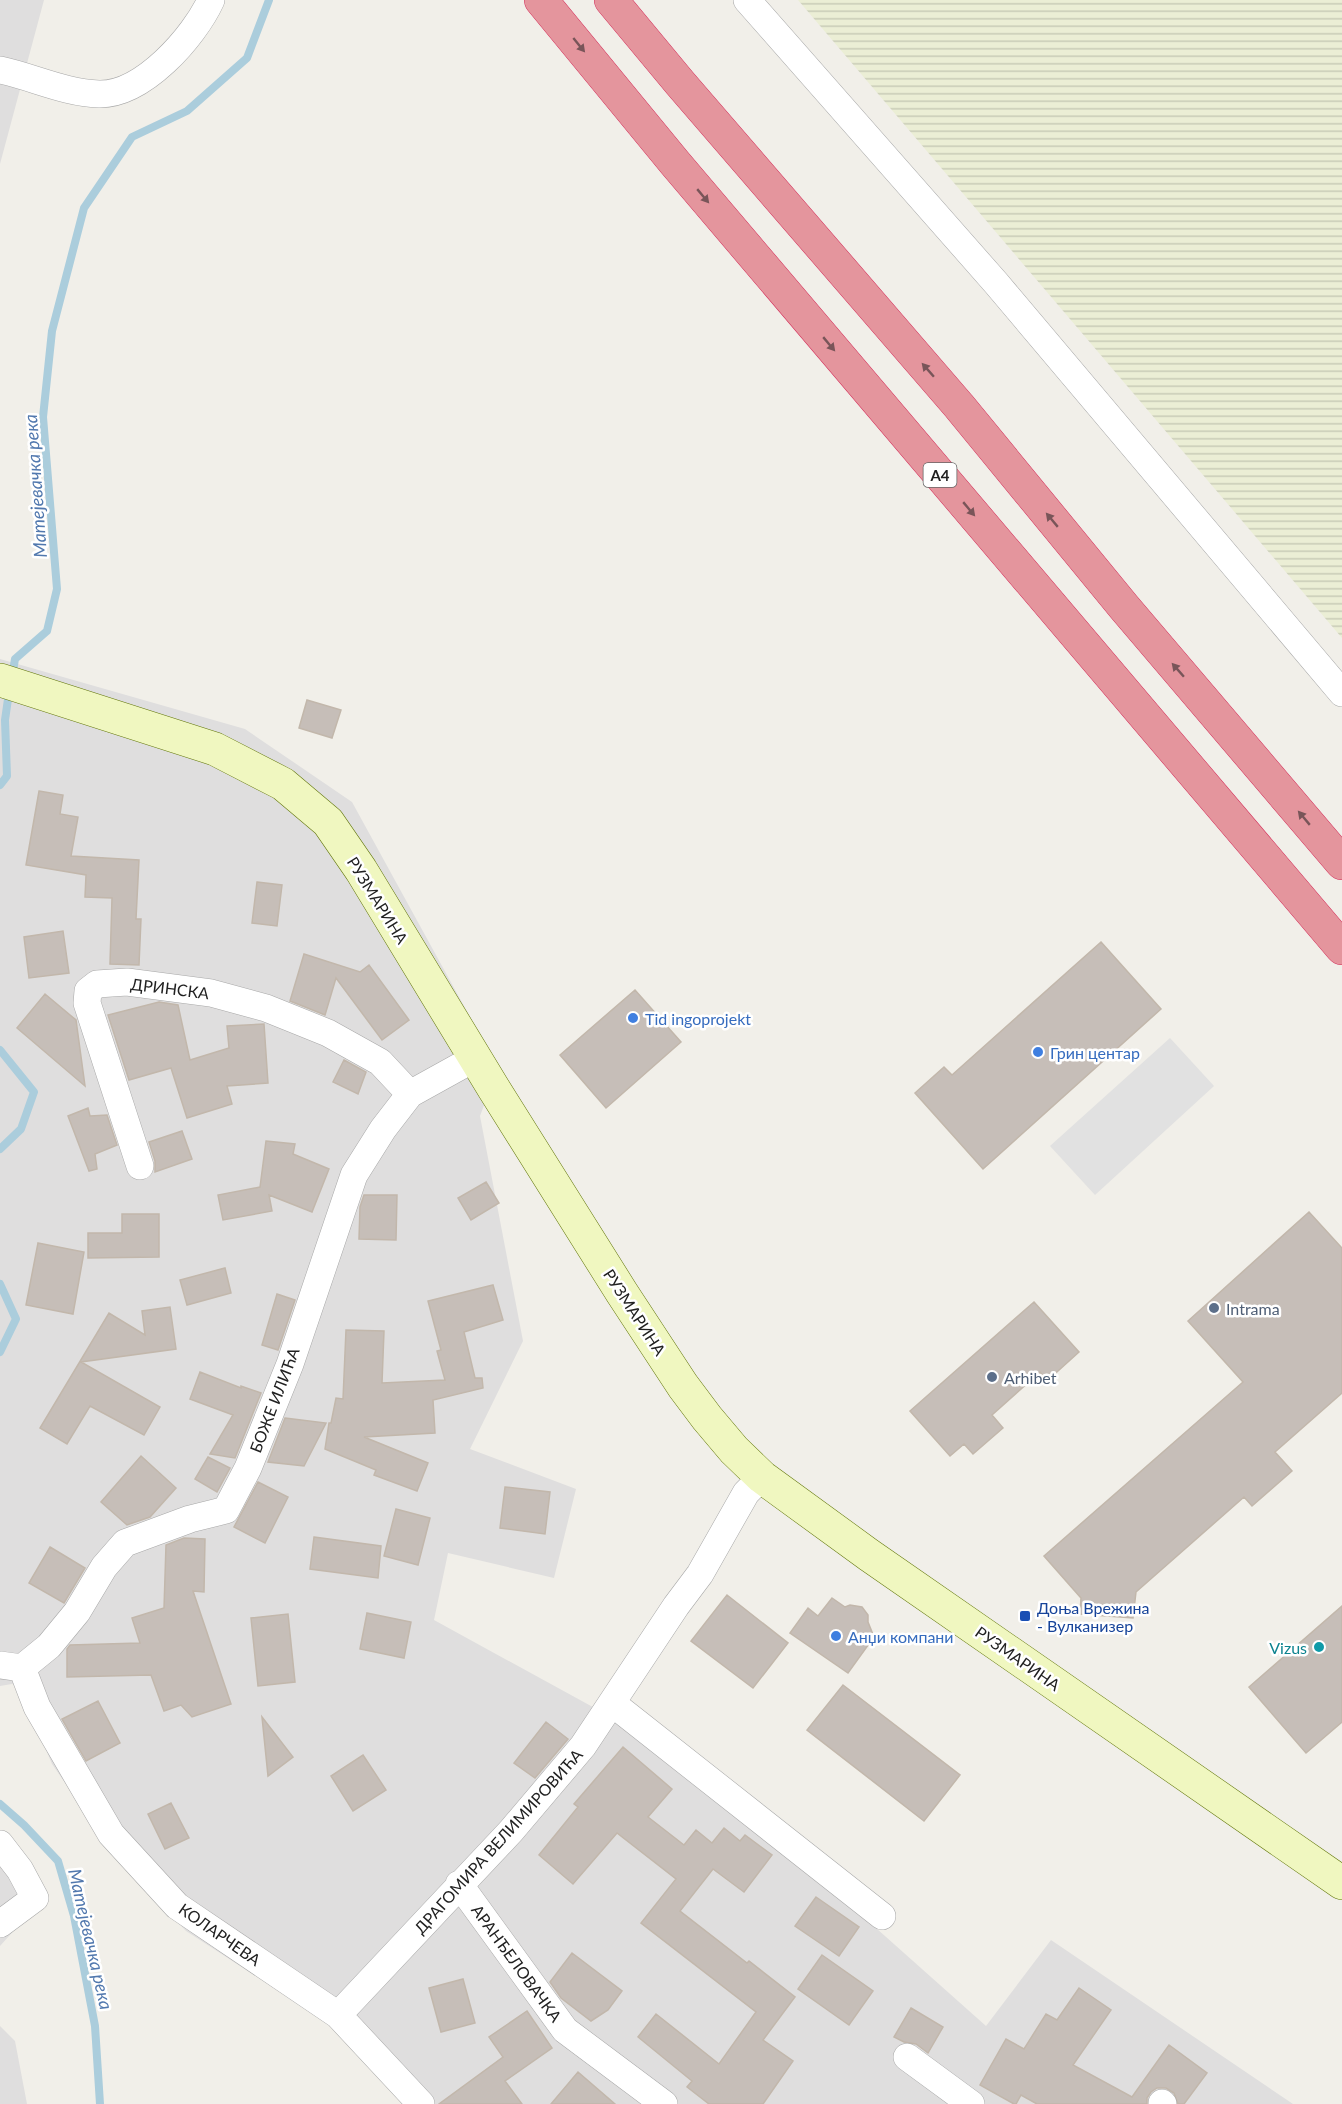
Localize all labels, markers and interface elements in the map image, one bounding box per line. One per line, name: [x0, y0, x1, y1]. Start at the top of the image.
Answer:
one-way arrow: [572, 37, 585, 53]
one-way arrow: [696, 188, 709, 203]
one-way arrow: [822, 336, 835, 351]
one-way arrow: [921, 362, 934, 378]
water label: Матејевачка река: [19, 413, 51, 559]
road number: A4: [924, 463, 956, 487]
one-way arrow: [962, 501, 975, 516]
one-way arrow: [1046, 513, 1059, 528]
one-way arrow: [1171, 662, 1184, 678]
one-way arrow: [1298, 811, 1311, 826]
street label: РУЗМАРИНА: [344, 853, 412, 947]
street label: ДРИНСКА: [130, 974, 210, 1002]
place label: Tid ingoprojekt: [645, 1009, 751, 1028]
marker: Tid ingoprojekt: [626, 1011, 640, 1025]
place label: Грин центар: [1050, 1043, 1140, 1062]
marker: Грин центар: [1031, 1045, 1045, 1059]
street label: РУЗМАРИНА: [600, 1265, 670, 1359]
place label: Intrama: [1226, 1299, 1280, 1318]
marker: Intrama: [1207, 1301, 1221, 1315]
street label: БОЖЕ ИЛИЋА: [245, 1345, 303, 1455]
place label: Arhibet: [1004, 1368, 1057, 1387]
marker: Arhibet: [985, 1370, 999, 1384]
place label: Доња Врежина - Вулканизер: [1037, 1598, 1150, 1635]
marker: Доња Врежина - Вулканизер: [1018, 1609, 1032, 1623]
street label: РУЗМАРИНА: [972, 1622, 1064, 1694]
place label: Анџи компани: [848, 1627, 954, 1646]
marker: Анџи компани: [829, 1629, 843, 1643]
place label: Vizus: [1269, 1638, 1307, 1657]
marker: Vizus: [1312, 1640, 1326, 1654]
street label: ДРАГОМИРА ВЕЛИМИРОВИЋА: [410, 1745, 586, 1937]
water label: Матејевачка река: [64, 1866, 118, 2012]
street label: КОЛАРЧЕВА: [175, 1899, 265, 1969]
street label: АРАНЂЕЛОВАЧКА: [468, 1901, 566, 2026]

